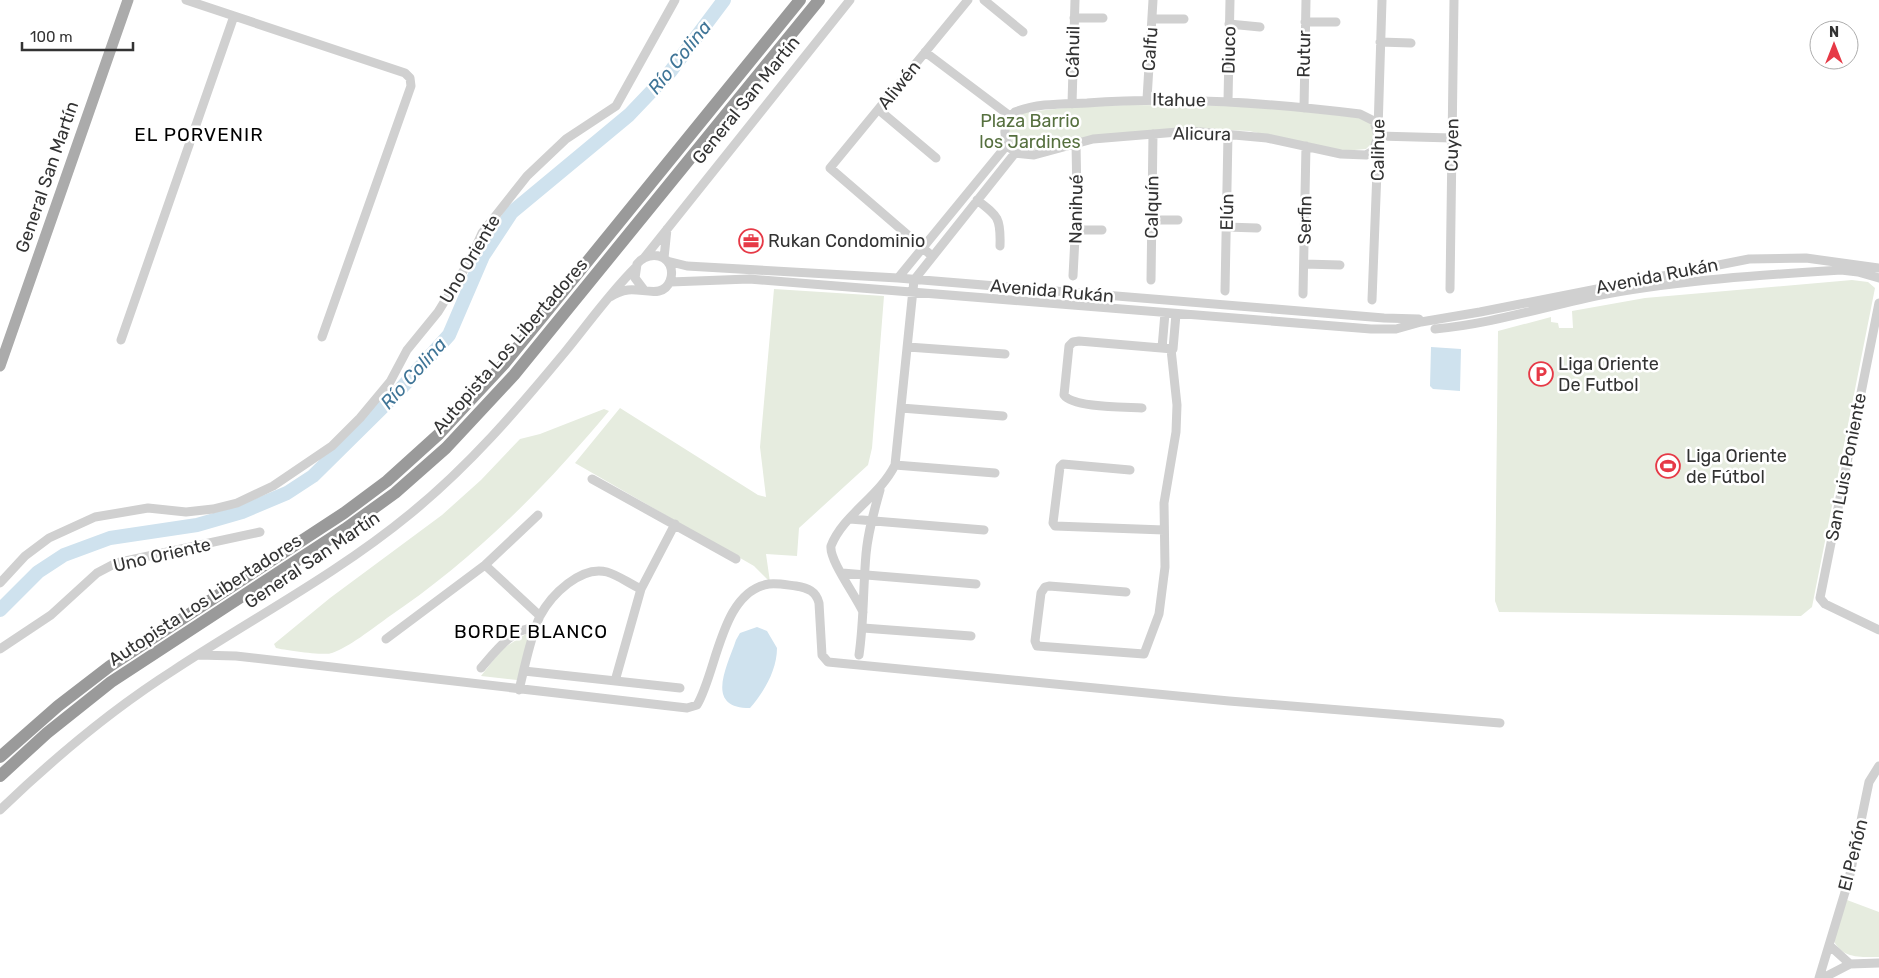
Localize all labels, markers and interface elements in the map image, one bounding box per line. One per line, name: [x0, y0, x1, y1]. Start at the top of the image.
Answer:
water label: Río Colina: [643, 16, 716, 99]
scale bar: [22, 20, 134, 52]
north arrow: [1809, 20, 1859, 70]
text: N: [1829, 24, 1839, 41]
street label: Cáhuil: [1062, 26, 1084, 78]
street label: Calfu: [1137, 26, 1163, 72]
street label: Diuco: [1218, 26, 1240, 74]
text: 100 m: [30, 28, 72, 46]
street label: Rutur: [1293, 30, 1315, 78]
street label: General San Martín: [688, 31, 804, 169]
street label: Aliwén: [873, 56, 925, 114]
street label: Itahue: [1152, 89, 1206, 111]
street label: General San Martín: [11, 98, 83, 256]
park label: Plaza Barrio los Jardines: [979, 110, 1081, 153]
street label: Cuyen: [1441, 118, 1463, 172]
street label: Calihue: [1366, 119, 1390, 181]
street label: Alicura: [1173, 122, 1231, 146]
district label: EL PORVENIR: [134, 123, 264, 146]
street label: Nanihué: [1064, 174, 1088, 244]
street label: Calquín: [1140, 175, 1164, 239]
street label: Elún: [1216, 193, 1238, 231]
street label: Serfin: [1294, 195, 1316, 245]
street label: Uno Oriente: [435, 211, 505, 307]
office icon: Rukan Condominio: [738, 228, 764, 254]
place label: Rukan Condominio: [768, 230, 925, 252]
street label: Avenida Rukán: [1594, 253, 1720, 299]
street label: Autopista Los Libertadores: [428, 254, 592, 438]
street label: Avenida Rukán: [989, 275, 1115, 307]
water label: Río Colina: [375, 333, 451, 414]
place label: Liga Oriente De Futbol: [1558, 353, 1659, 396]
parking icon: Liga Oriente De Futbol: [1528, 361, 1554, 387]
street label: San Luis Poniente: [1821, 391, 1871, 543]
place label: Liga Oriente de Fútbol: [1686, 445, 1787, 488]
sports icon: Liga Oriente de Fútbol: [1655, 453, 1681, 479]
street label: General San Martín: [240, 507, 384, 613]
street label: Autopista Los Libertadores: [104, 529, 306, 671]
street label: Uno Oriente: [111, 533, 213, 577]
district label: BORDE BLANCO: [454, 620, 608, 643]
street label: El Peñón: [1833, 817, 1873, 893]

